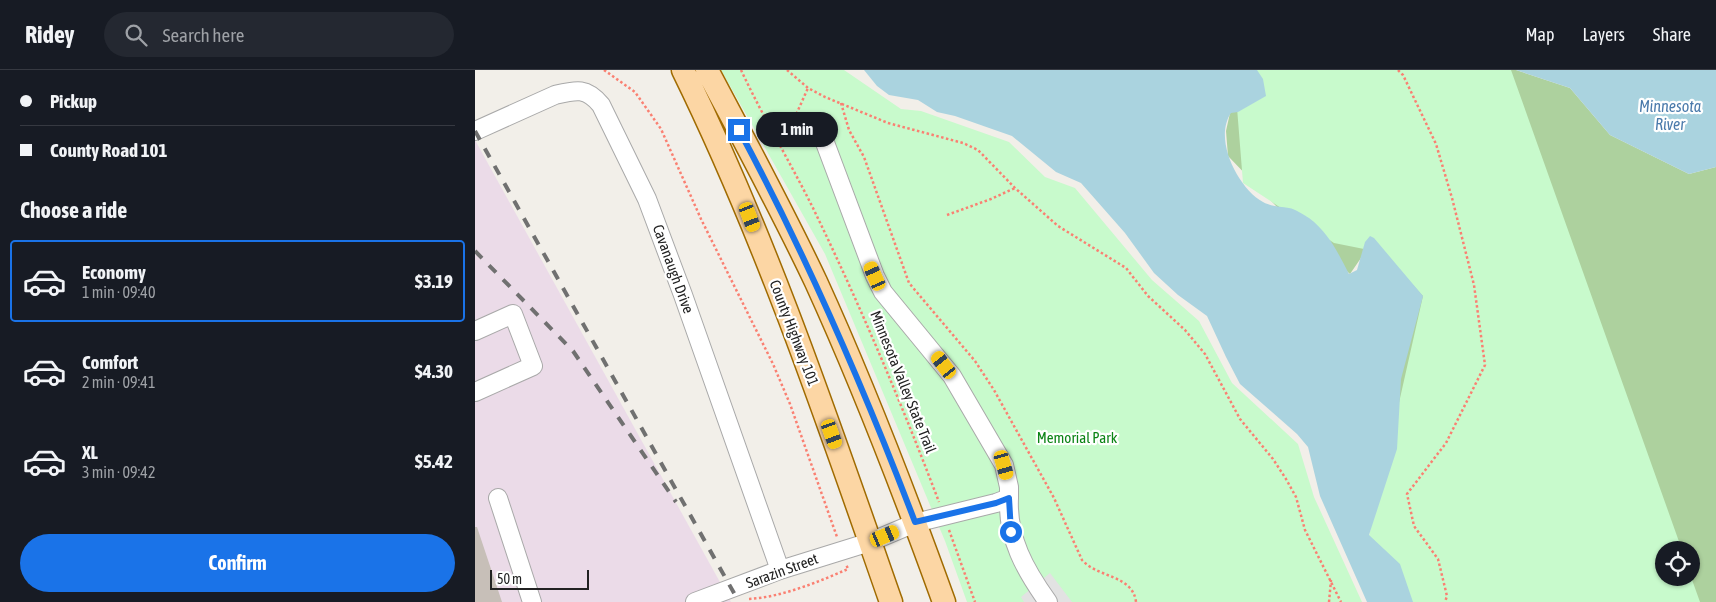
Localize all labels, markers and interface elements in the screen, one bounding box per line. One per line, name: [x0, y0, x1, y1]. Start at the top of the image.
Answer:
search box: [104, 12, 454, 57]
text: Ridey: [25, 21, 74, 48]
icon: search: [122, 21, 150, 49]
text: Search here: [162, 24, 244, 46]
text: Map: [1525, 24, 1554, 45]
text: Layers: [1582, 24, 1625, 45]
text: Share: [1653, 24, 1691, 45]
text: Pickup: [50, 90, 97, 112]
water label: Minnesota River: [1639, 97, 1702, 133]
callout: 1 min: [757, 112, 839, 148]
route end: [728, 119, 750, 141]
text: 1 min: [781, 120, 813, 138]
text: County Road 101: [50, 139, 167, 161]
text: Choose a ride: [20, 197, 127, 223]
car: [737, 200, 762, 234]
street label: Cavanaugh Drive: [650, 222, 697, 316]
icon: car: [22, 259, 67, 304]
car: [862, 259, 887, 293]
text: Economy: [82, 261, 146, 283]
text: $3.19: [415, 270, 453, 292]
street label: County Highway 101: [766, 278, 822, 388]
text: 1 min · 09:40: [82, 283, 155, 301]
street label: Minnesota Valley State Trail: [867, 308, 940, 455]
icon: car: [22, 349, 67, 394]
car: [928, 349, 959, 381]
text: Comfort: [82, 351, 138, 373]
text: $4.30: [415, 360, 453, 382]
text: 2 min · 09:41: [82, 373, 155, 391]
car: [819, 417, 844, 451]
park label: Memorial Park: [1037, 429, 1118, 446]
icon: car: [22, 439, 67, 484]
text: XL: [82, 441, 98, 463]
car: [992, 449, 1015, 481]
text: $5.42: [415, 450, 453, 472]
text: 3 min · 09:42: [82, 463, 155, 481]
route start: [1000, 521, 1022, 543]
car: [868, 523, 901, 549]
button: Confirm: [20, 534, 455, 592]
map controls: [1655, 541, 1700, 586]
button: locate: [1655, 541, 1700, 586]
street label: Sarazin Street: [743, 550, 820, 591]
scale bar: [490, 567, 589, 590]
text: 50 m: [497, 571, 522, 587]

